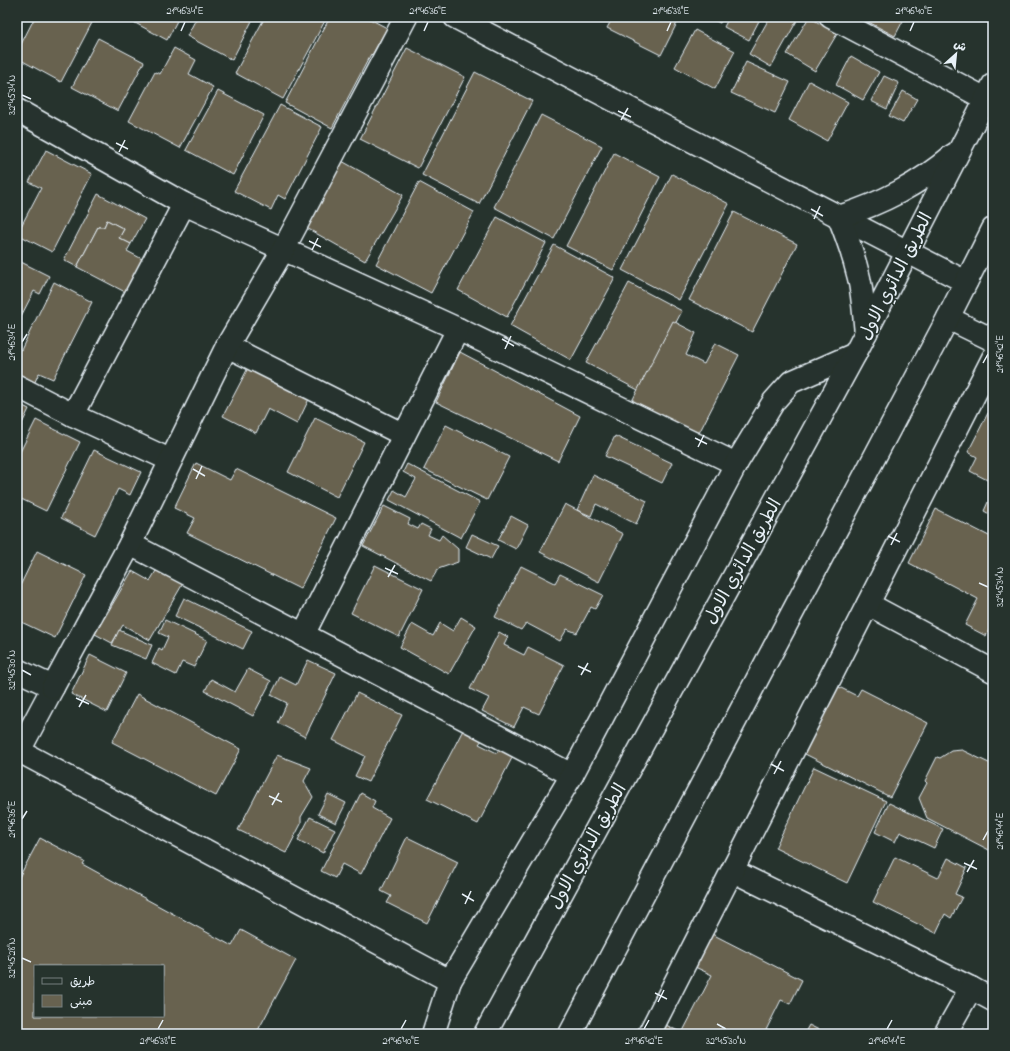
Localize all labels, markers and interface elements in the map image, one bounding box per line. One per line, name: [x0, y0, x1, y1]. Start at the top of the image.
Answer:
text: 21°46'34"E: [166, 4, 204, 19]
text: 21°46'36"E: [409, 4, 447, 19]
text: 21°46'38"E: [653, 4, 689, 19]
text: 21°46'40"E: [895, 4, 933, 19]
north arrow: [936, 34, 976, 74]
text: ش: [951, 36, 969, 56]
text: 32°45'34"N: [5, 75, 20, 115]
street label: الطريق الدائري الاول: [853, 208, 940, 345]
text: 21°46'34"E: [5, 323, 20, 361]
text: 21°46'42"E: [993, 335, 1008, 373]
street label: الطريق الدائري الاول: [698, 494, 789, 630]
text: 32°45'34"N: [993, 567, 1008, 607]
text: 32°45'30"N: [5, 650, 20, 690]
street label: الطريق الدائري الاول: [543, 779, 634, 915]
text: 21°46'36"E: [5, 800, 20, 838]
text: 21°46'44"E: [993, 812, 1008, 850]
text: 32°45'28"N: [5, 938, 20, 978]
legend: [34, 965, 164, 1017]
text: طريق: [70, 973, 95, 991]
text: مبنى: [70, 993, 93, 1011]
text: 21°46'38"E: [140, 1034, 176, 1049]
text: 21°46'40"E: [382, 1034, 420, 1049]
text: 21°46'42"E: [625, 1034, 663, 1049]
text: 32°45'30"N: [706, 1034, 746, 1049]
text: 21°46'44"E: [868, 1034, 906, 1049]

